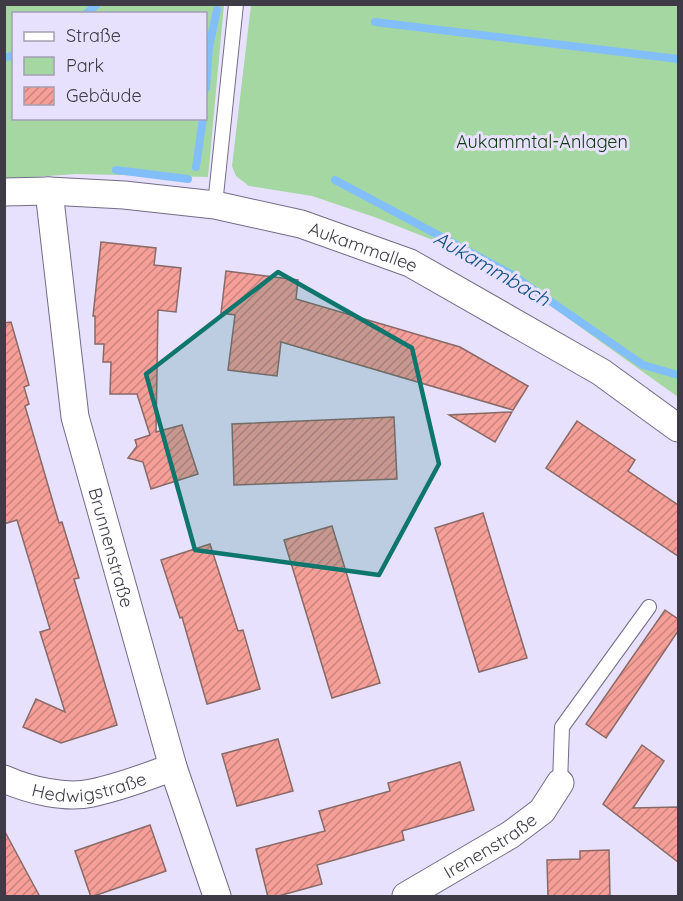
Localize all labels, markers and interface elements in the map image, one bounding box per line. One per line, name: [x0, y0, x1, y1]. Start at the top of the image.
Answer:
legend: [12, 12, 207, 120]
text: Straße: [66, 24, 121, 47]
text: Park: [66, 54, 104, 77]
text: Gebäude: [66, 84, 142, 107]
park label: Aukammtal-Anlagen: [456, 130, 628, 153]
street label: Aukammallee: [306, 216, 422, 277]
water label: Aukammbach: [430, 225, 555, 311]
street label: Brunnenstraße: [84, 485, 139, 610]
street label: Hedwigstraße: [30, 766, 149, 806]
street label: Irenenstraße: [439, 808, 541, 883]

